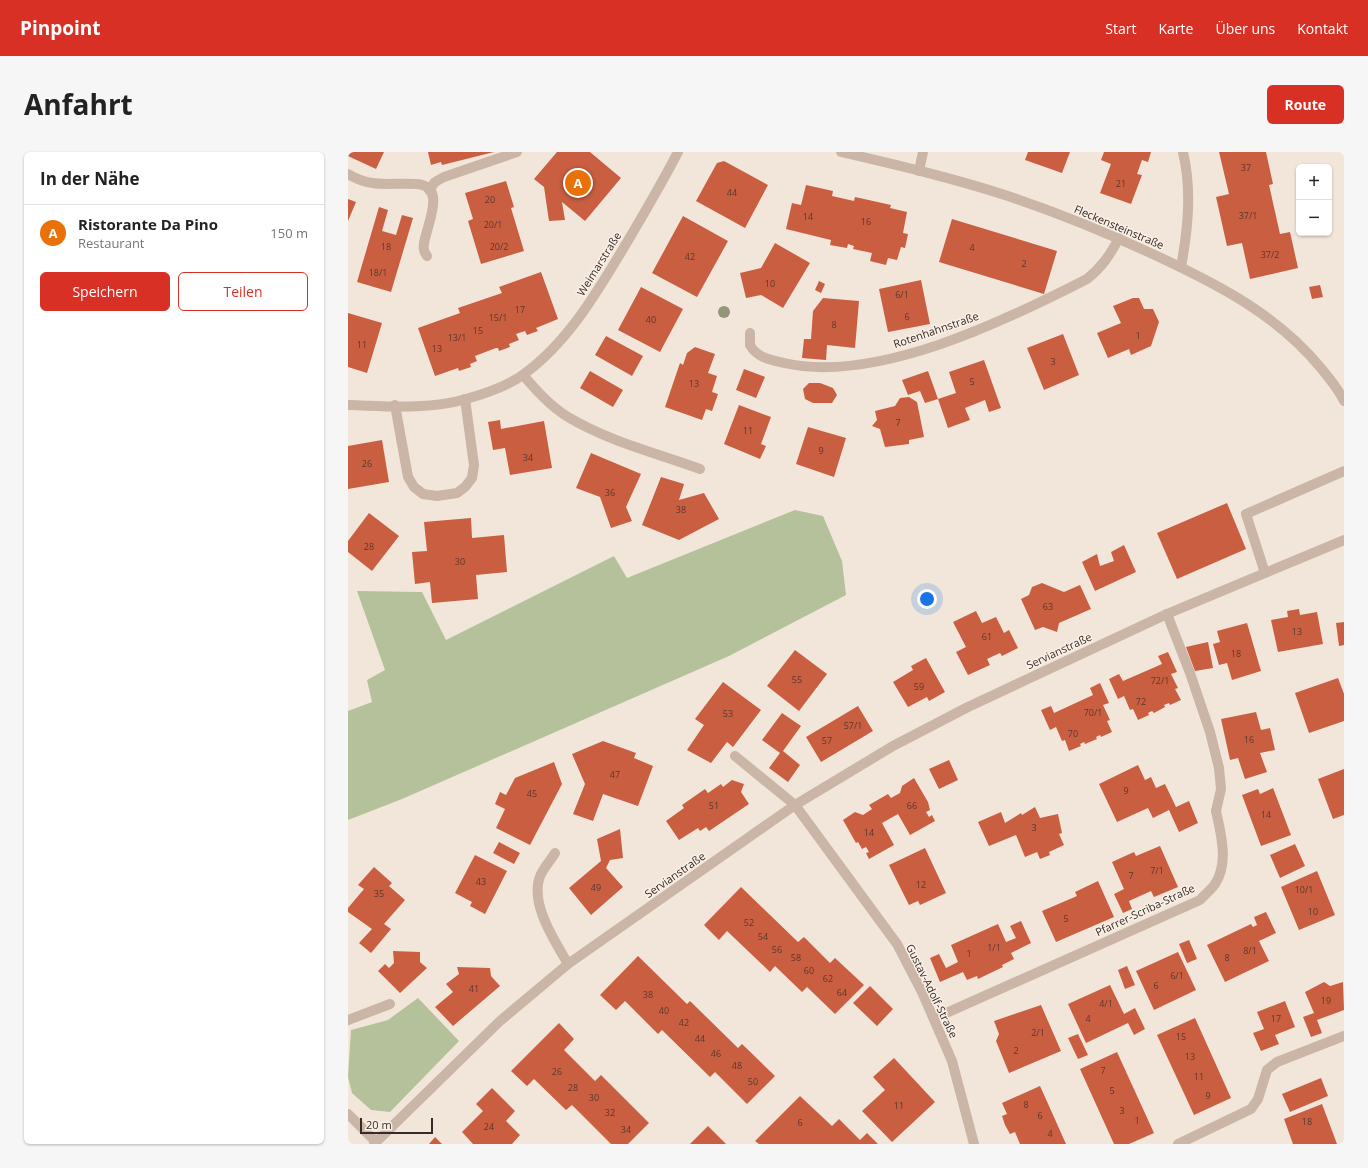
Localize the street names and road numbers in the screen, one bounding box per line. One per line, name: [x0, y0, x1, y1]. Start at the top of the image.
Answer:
street label: Fleckensteinstraße: [1072, 201, 1166, 252]
street label: Weimarstraße: [573, 229, 624, 299]
street label: Rotenhahnstraße: [891, 308, 981, 351]
street label: Servianstraße: [1024, 629, 1094, 672]
street label: Servianstraße: [641, 848, 708, 901]
street label: Pfarrer-Scriba-Straße: [1093, 880, 1197, 939]
street label: Gustav-Adolf-Straße: [903, 941, 962, 1040]

